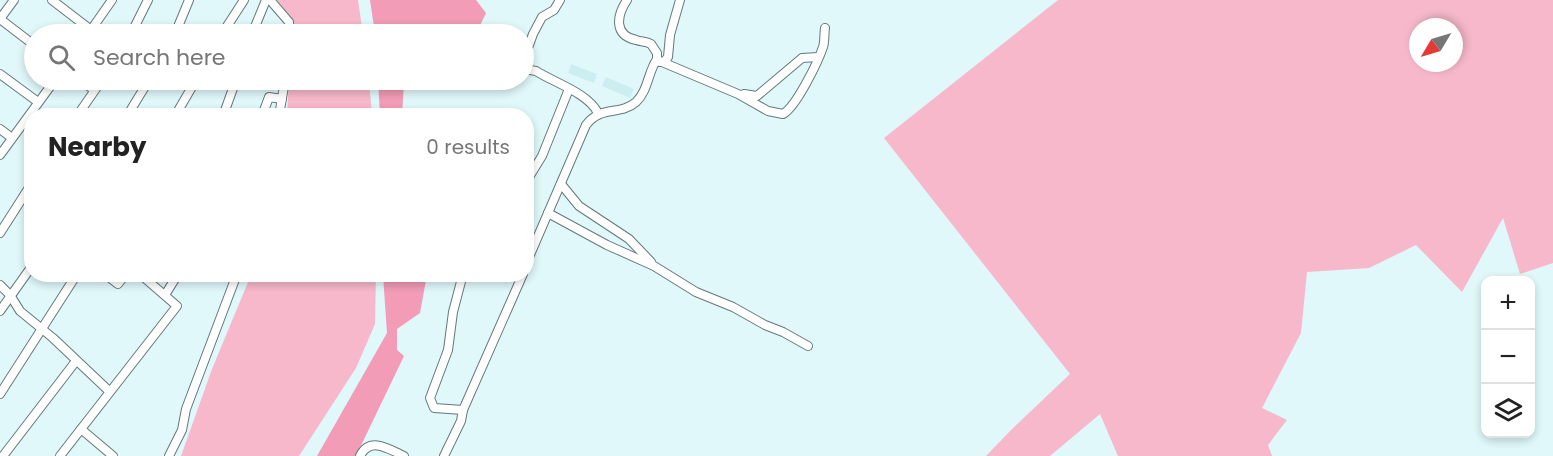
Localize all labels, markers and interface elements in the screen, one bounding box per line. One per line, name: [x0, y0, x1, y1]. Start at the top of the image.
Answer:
north arrow: [1409, 18, 1463, 72]
search box: [24, 24, 534, 90]
icon: search: [45, 41, 78, 74]
text: Search here: [93, 42, 226, 73]
text: Nearby: [48, 129, 146, 165]
text: 0 results: [426, 133, 510, 161]
map controls: [1481, 276, 1535, 438]
button: +: [1481, 276, 1535, 330]
button: −: [1481, 330, 1535, 384]
button: layers: [1481, 384, 1535, 438]

